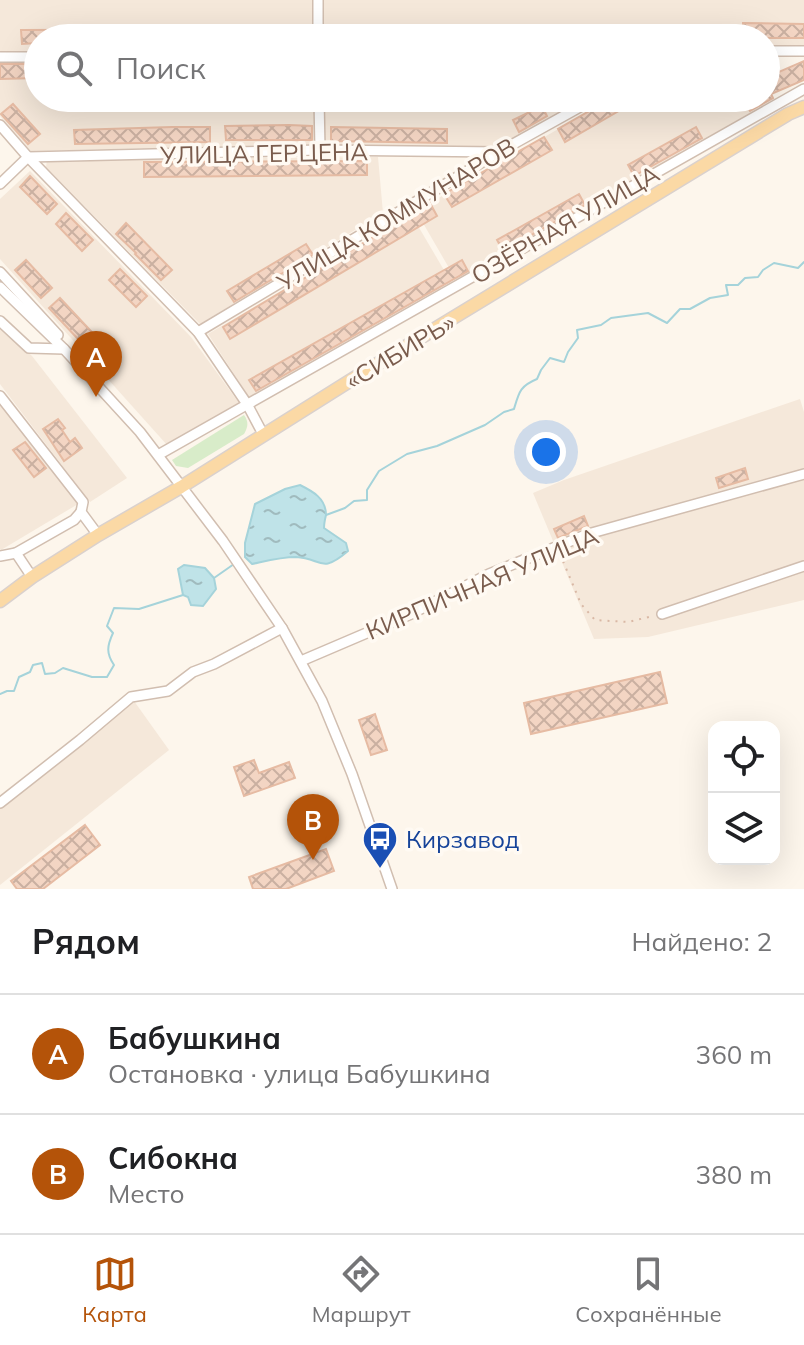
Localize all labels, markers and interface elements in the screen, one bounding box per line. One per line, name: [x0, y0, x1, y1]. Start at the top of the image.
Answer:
search box: [24, 24, 780, 112]
icon: search: [52, 46, 96, 90]
text: Поиск: [116, 49, 206, 87]
street label: УЛИЦА КОММУНАРОВ: [270, 131, 521, 298]
street label: УЛИЦА ГЕРЦЕНА: [159, 136, 369, 170]
street label: ОЗЁРНАЯ УЛИЦА: [466, 158, 665, 290]
street label: «СИБИРЬ»: [340, 307, 460, 395]
pin: A: [70, 331, 122, 397]
your location: [526, 432, 566, 472]
street label: КИРПИЧНАЯ УЛИЦА: [361, 520, 603, 646]
map controls: [708, 721, 780, 865]
button: locate: [708, 721, 780, 793]
button: layers: [708, 793, 780, 865]
pin: B: [287, 794, 339, 860]
bus stop icon: Кирзавод: [361, 820, 399, 870]
place label: Кирзавод: [406, 824, 519, 854]
text: Рядом: [32, 920, 140, 963]
text: Найдено: 2: [632, 925, 772, 958]
text: Бабушкина: [108, 1019, 281, 1057]
text: A: [48, 1038, 68, 1071]
text: 360 m: [696, 1038, 772, 1071]
text: Остановка · улица Бабушкина: [108, 1057, 491, 1090]
text: Сибокна: [108, 1139, 238, 1177]
text: B: [49, 1158, 67, 1191]
text: 380 m: [696, 1158, 772, 1191]
text: Место: [108, 1177, 185, 1210]
tab: Карта: [82, 1252, 147, 1328]
tab: Маршрут: [312, 1252, 411, 1328]
tab: Сохранённые: [575, 1252, 722, 1328]

